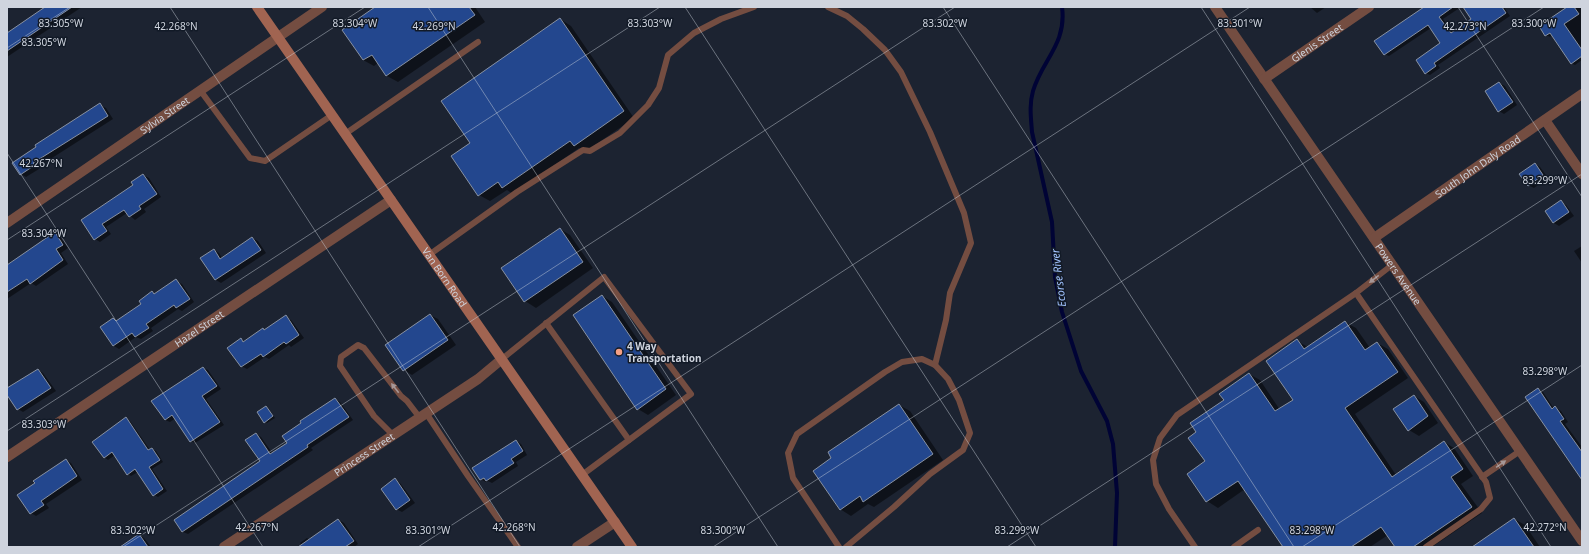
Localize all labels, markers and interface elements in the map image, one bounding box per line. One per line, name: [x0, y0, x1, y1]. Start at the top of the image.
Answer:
text: 83.305°W: [39, 16, 84, 30]
text: 83.304°W: [333, 16, 378, 30]
text: 83.303°W: [628, 16, 673, 30]
text: 83.302°W: [923, 16, 968, 30]
text: 83.301°W: [1218, 16, 1263, 30]
text: 83.300°W: [1512, 16, 1557, 30]
text: 42.268°N: [154, 19, 198, 33]
text: 42.269°N: [412, 19, 456, 33]
text: 42.273°N: [1443, 19, 1487, 33]
street label: Glenis Street: [1288, 20, 1346, 65]
text: 83.305°W: [22, 35, 67, 49]
street label: Sylvia Street: [137, 93, 192, 137]
street label: South John Daly Road: [1432, 132, 1523, 201]
text: 42.267°N: [19, 156, 63, 170]
text: 83.299°W: [1523, 173, 1568, 187]
text: 83.304°W: [22, 226, 67, 240]
street label: Powers Avenue: [1372, 240, 1425, 308]
street label: Van Born Road: [419, 245, 470, 310]
water label: Ecorse River: [1047, 247, 1069, 308]
one-way arrow: [1369, 275, 1380, 283]
street label: Hazel Street: [172, 307, 227, 350]
place label: 4 Way Transportation: [627, 339, 702, 365]
marker: 4 Way Transportation: [614, 347, 624, 357]
text: 83.298°W: [1523, 364, 1568, 378]
one-way arrow: [391, 383, 399, 393]
text: 83.303°W: [22, 417, 67, 431]
street label: Princess Street: [331, 429, 397, 479]
one-way arrow: [1496, 460, 1506, 468]
text: 42.267°N: [235, 520, 279, 534]
text: 42.268°N: [492, 520, 536, 534]
text: 42.272°N: [1523, 520, 1567, 534]
text: 83.302°W: [111, 523, 156, 537]
text: 83.301°W: [406, 523, 451, 537]
text: 83.300°W: [701, 523, 746, 537]
text: 83.299°W: [995, 523, 1040, 537]
text: 83.298°W: [1290, 523, 1335, 537]

